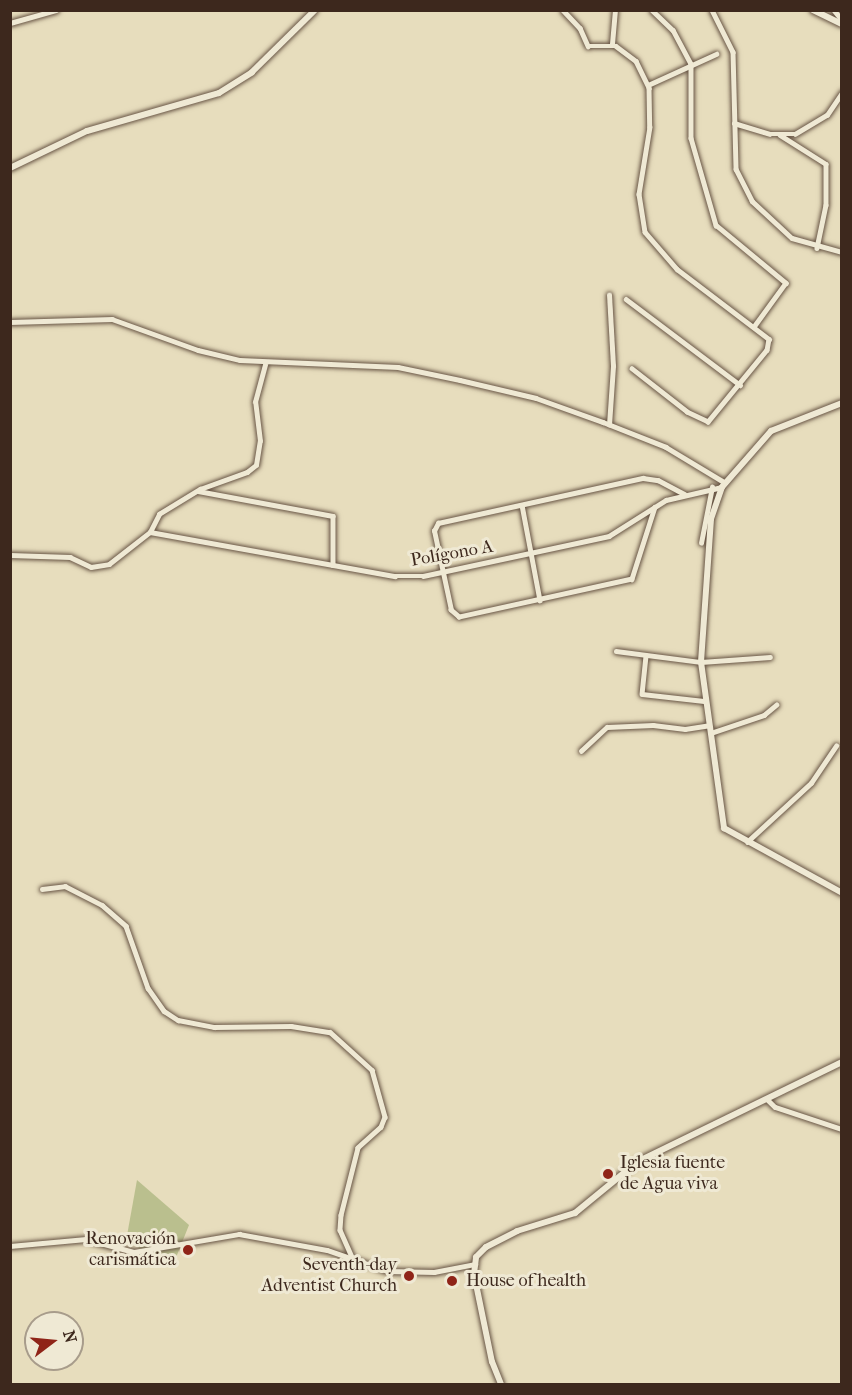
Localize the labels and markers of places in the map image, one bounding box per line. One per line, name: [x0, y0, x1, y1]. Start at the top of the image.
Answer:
place label: Iglesia fuente de Agua viva: [620, 1153, 725, 1196]
marker: Iglesia fuente de Agua viva: [601, 1167, 615, 1181]
place label: Renovación carismática: [85, 1229, 176, 1272]
marker: Renovación carismática: [181, 1243, 195, 1257]
place label: Seventh-day Adventist Church: [261, 1255, 397, 1298]
marker: Seventh-day Adventist Church: [402, 1269, 416, 1283]
place label: House of health: [466, 1270, 586, 1292]
marker: House of health: [443, 1272, 461, 1290]

